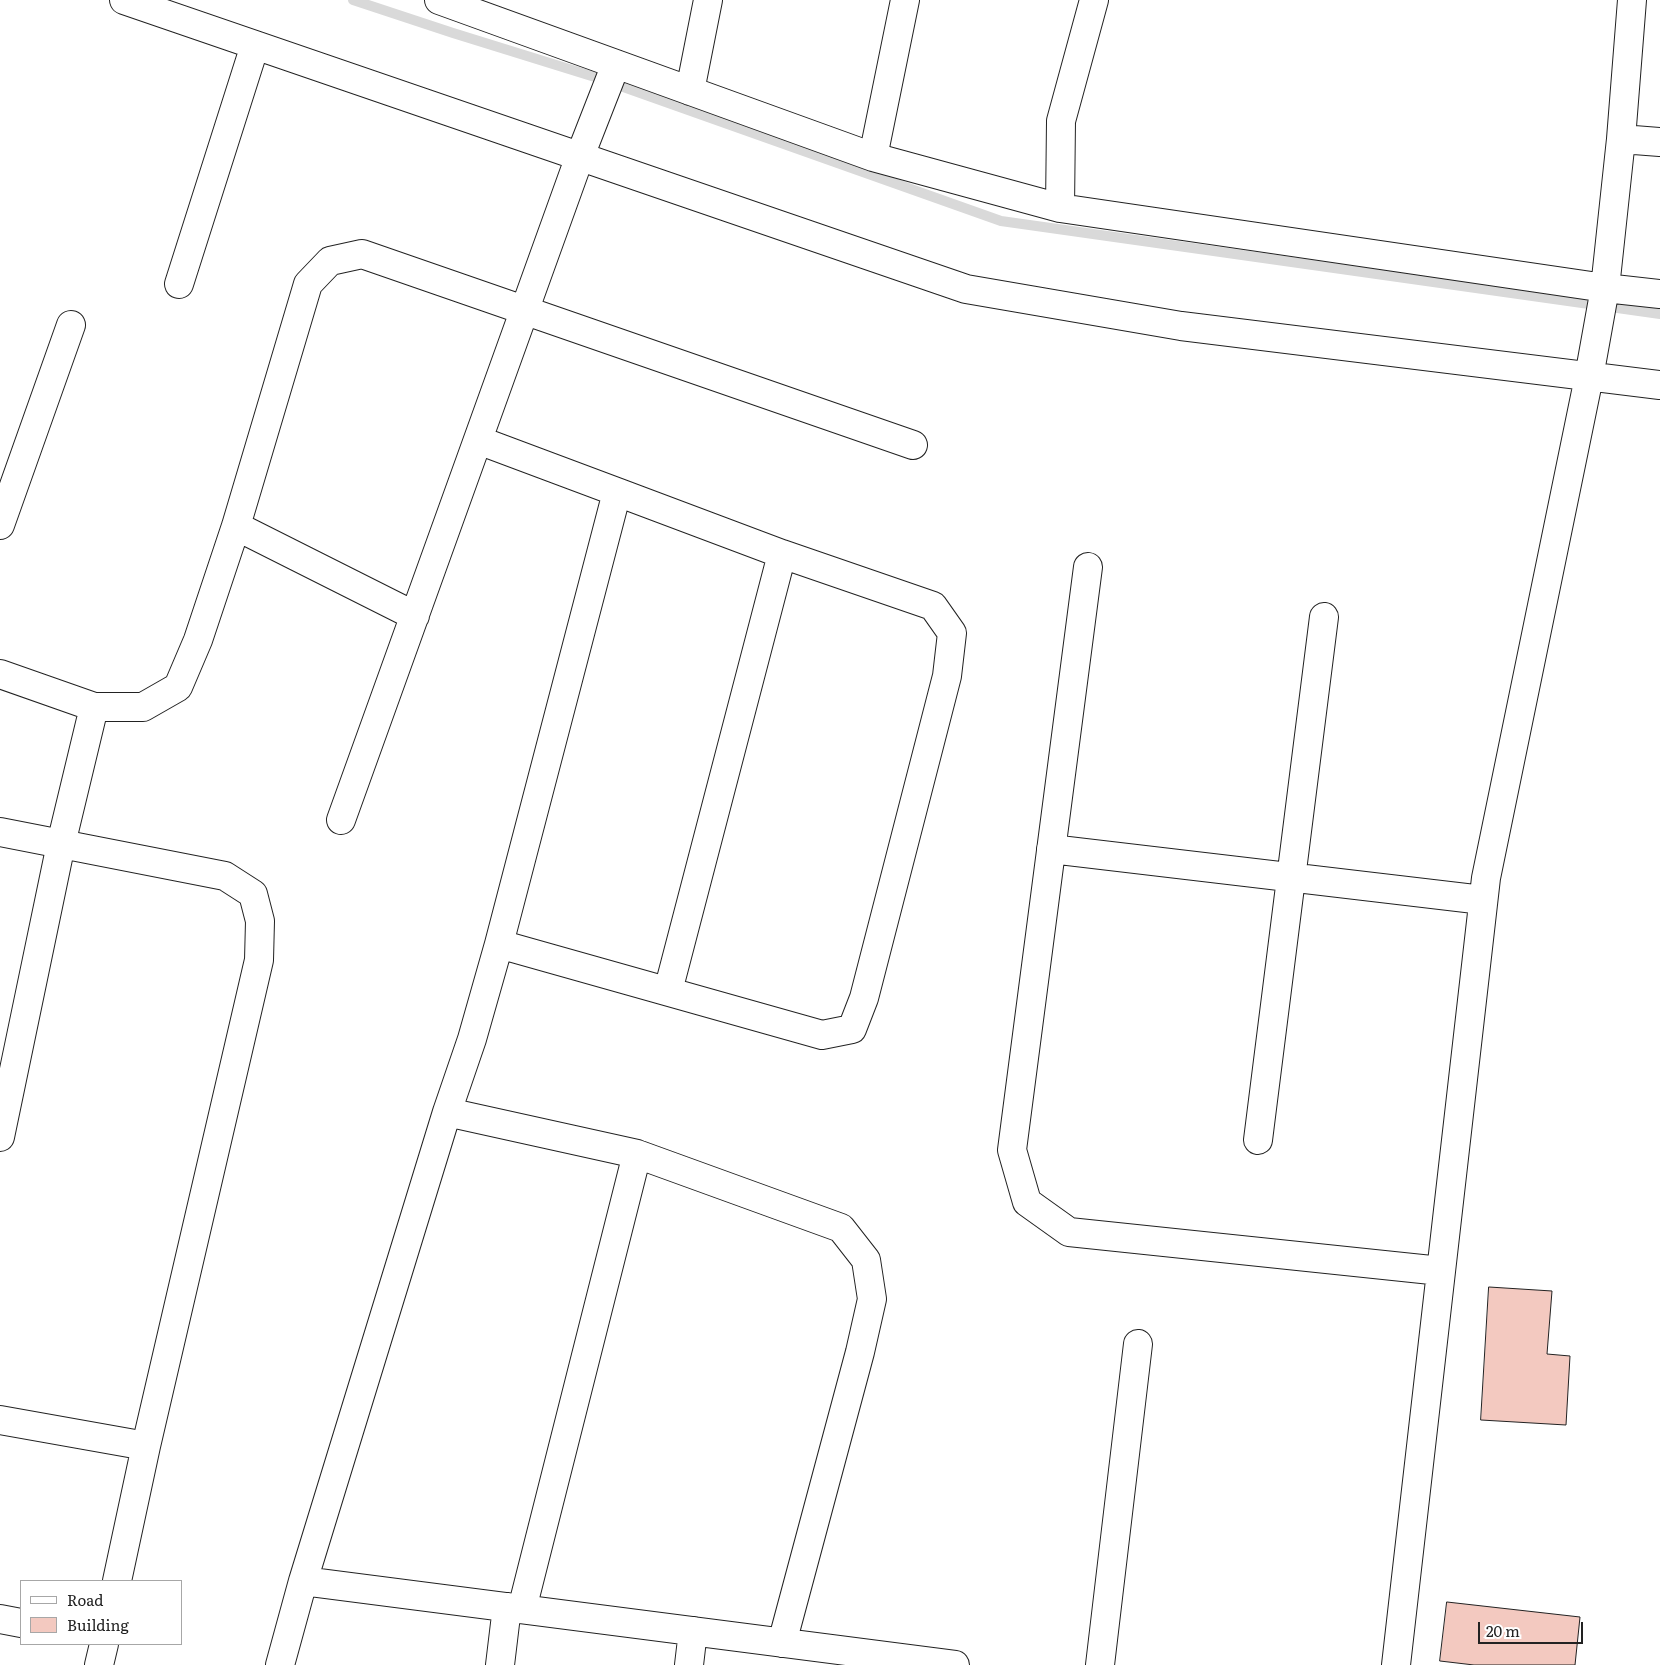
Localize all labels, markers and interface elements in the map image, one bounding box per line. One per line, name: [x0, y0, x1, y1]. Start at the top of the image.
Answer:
legend: [20, 1580, 182, 1645]
text: Road: [67, 1588, 103, 1611]
scale bar: [1480, 1612, 1585, 1644]
text: Building: [67, 1613, 129, 1636]
text: 20 m: [1486, 1619, 1520, 1642]

